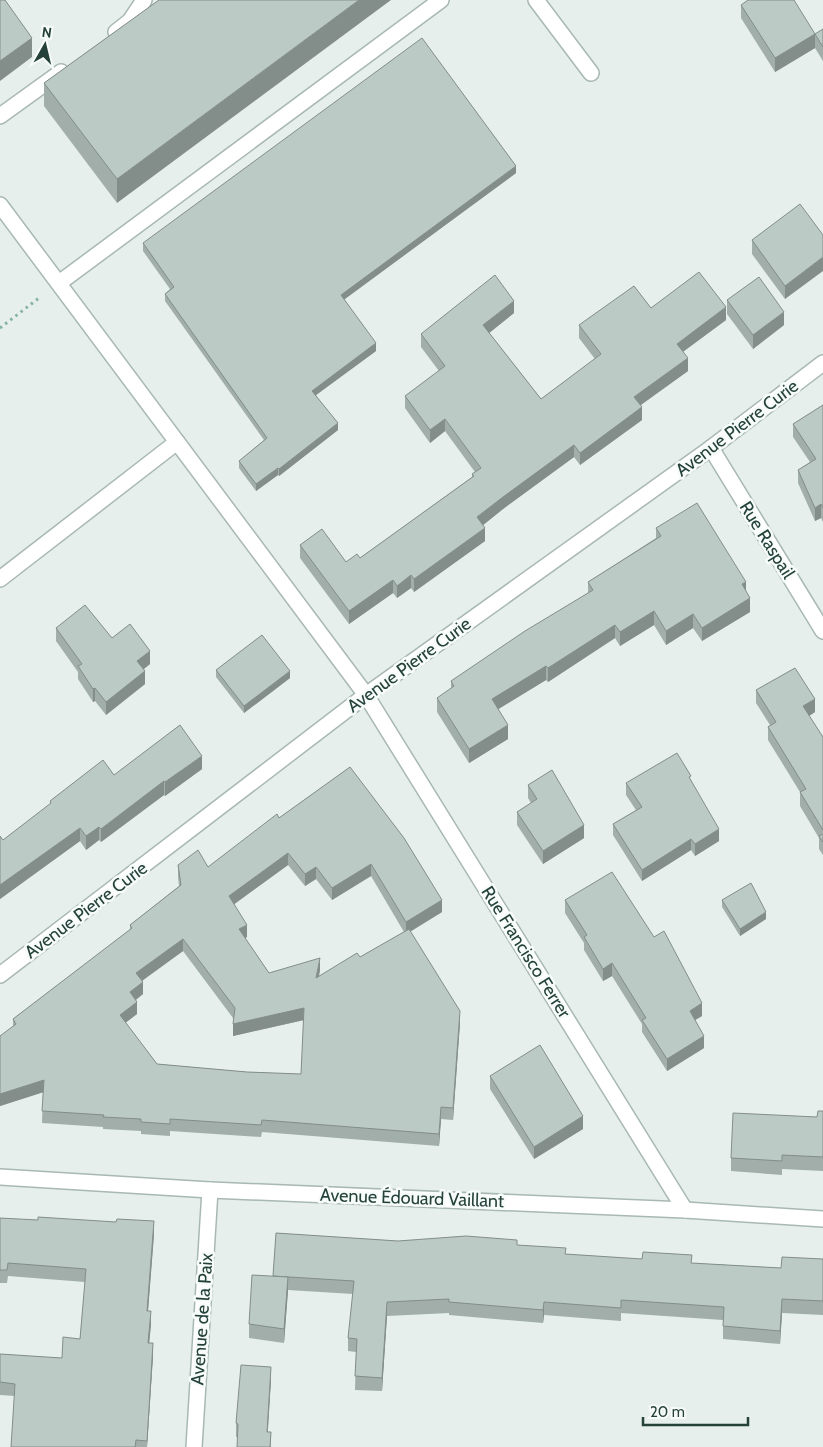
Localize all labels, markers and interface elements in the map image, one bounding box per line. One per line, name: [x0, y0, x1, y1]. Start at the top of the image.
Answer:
north arrow: [20, 20, 70, 70]
text: N: [41, 23, 53, 42]
street label: Avenue Pierre Curie: [671, 375, 803, 481]
street label: Rue Raspail: [735, 497, 800, 583]
street label: Avenue Pierre Curie: [343, 613, 475, 717]
street label: Avenue Pierre Curie: [20, 857, 152, 963]
street label: Rue Francisco Ferrer: [477, 882, 576, 1022]
street label: Avenue Édouard Vaillant: [320, 1184, 504, 1212]
street label: Avenue de la Paix: [186, 1252, 218, 1386]
scale bar: [643, 1394, 748, 1426]
text: 20 m: [650, 1403, 685, 1421]

